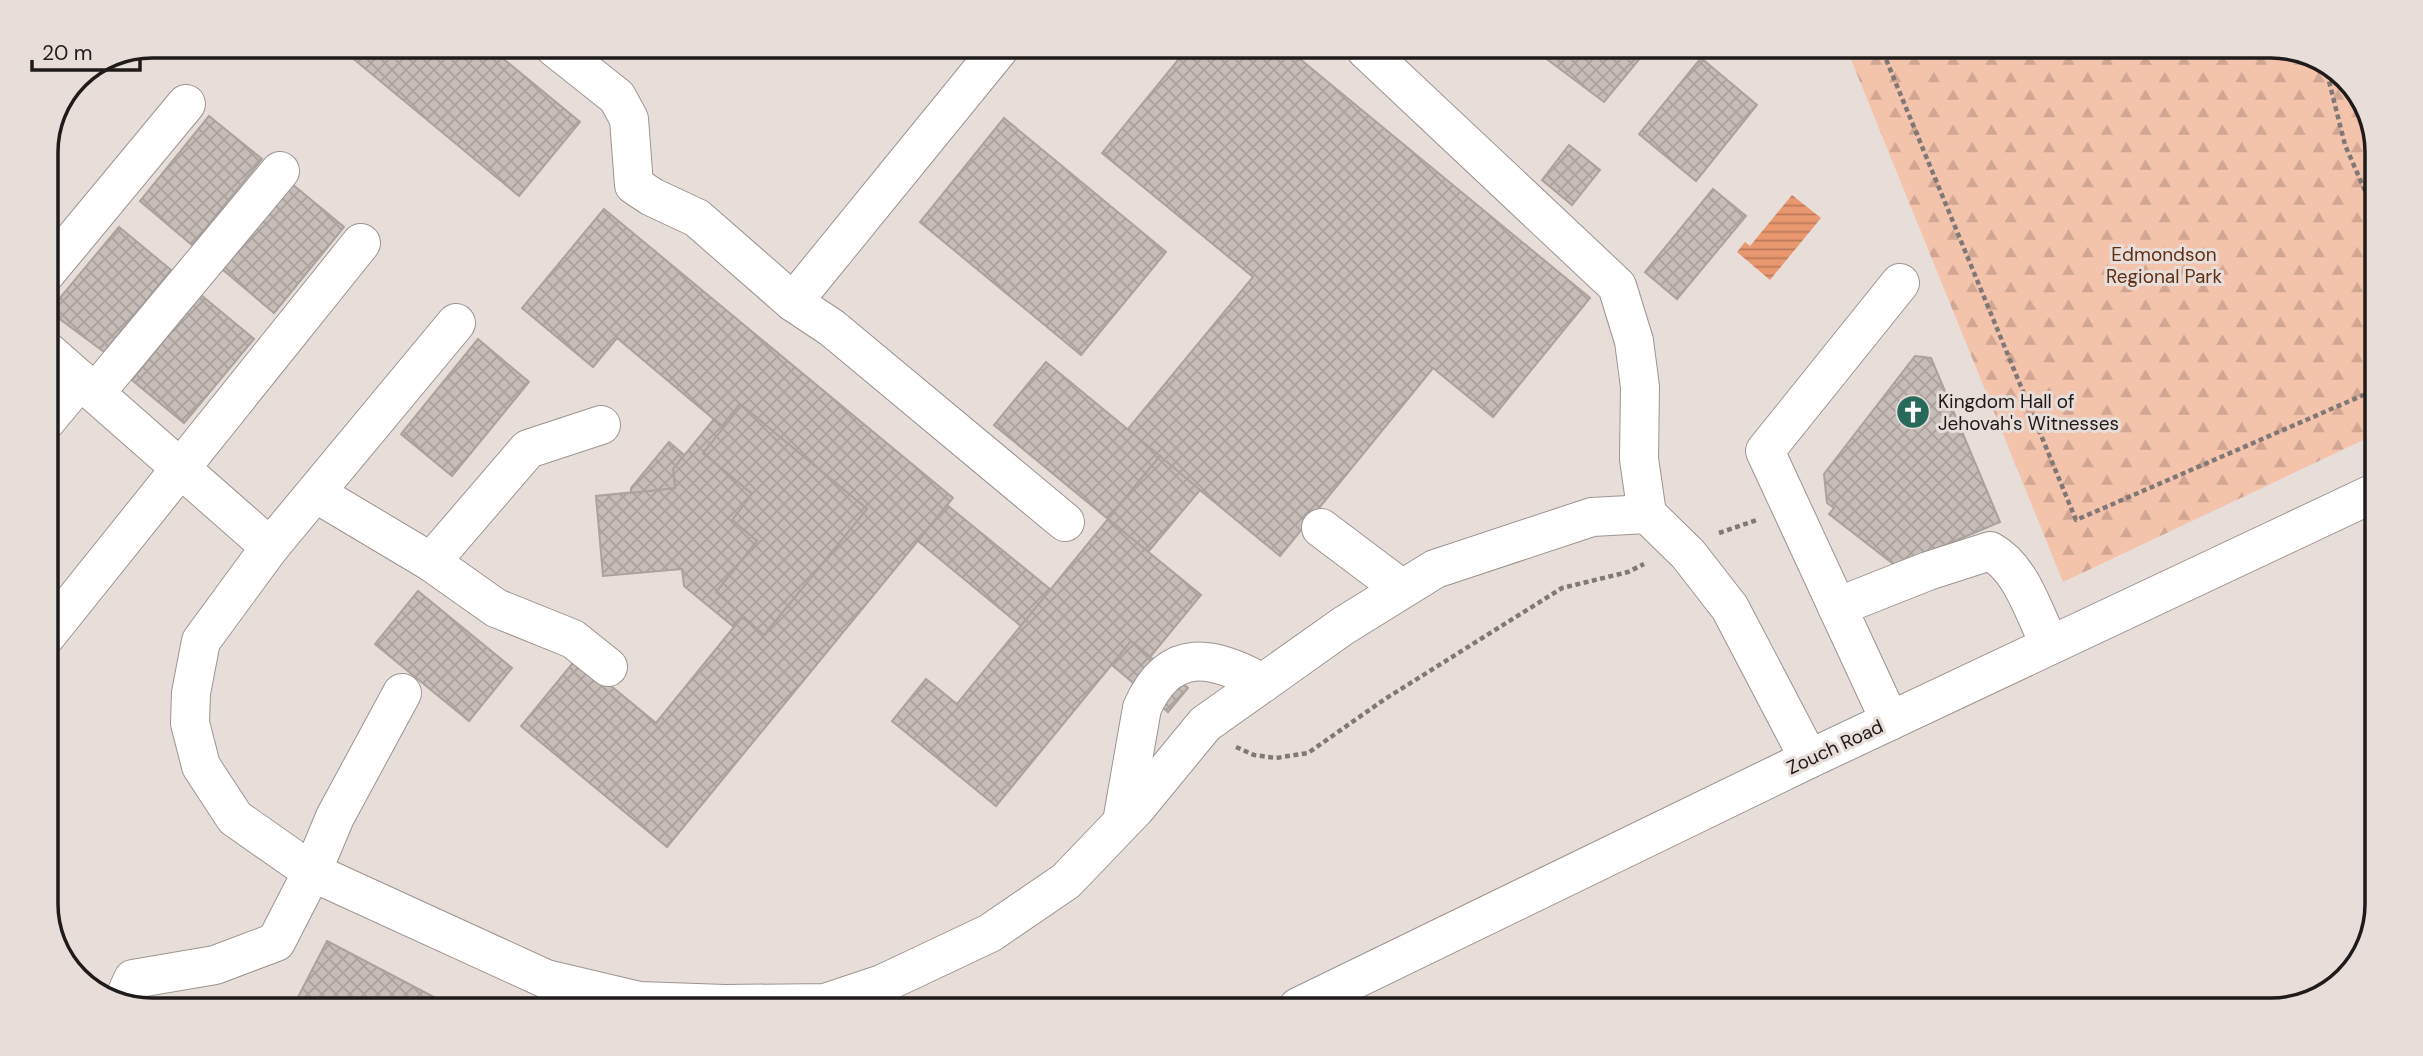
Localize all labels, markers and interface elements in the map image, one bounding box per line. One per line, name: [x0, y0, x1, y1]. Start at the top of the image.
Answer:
scale bar: [32, 28, 140, 72]
text: 20 m: [42, 39, 93, 67]
park label: Edmondson Regional Park: [2106, 242, 2222, 289]
place label: Kingdom Hall of Jehovah's Witnesses: [1938, 389, 2119, 436]
church icon: Kingdom Hall of Jehovah's Witnesses: [1894, 393, 1932, 431]
street label: Zouch Road: [1783, 714, 1887, 780]

